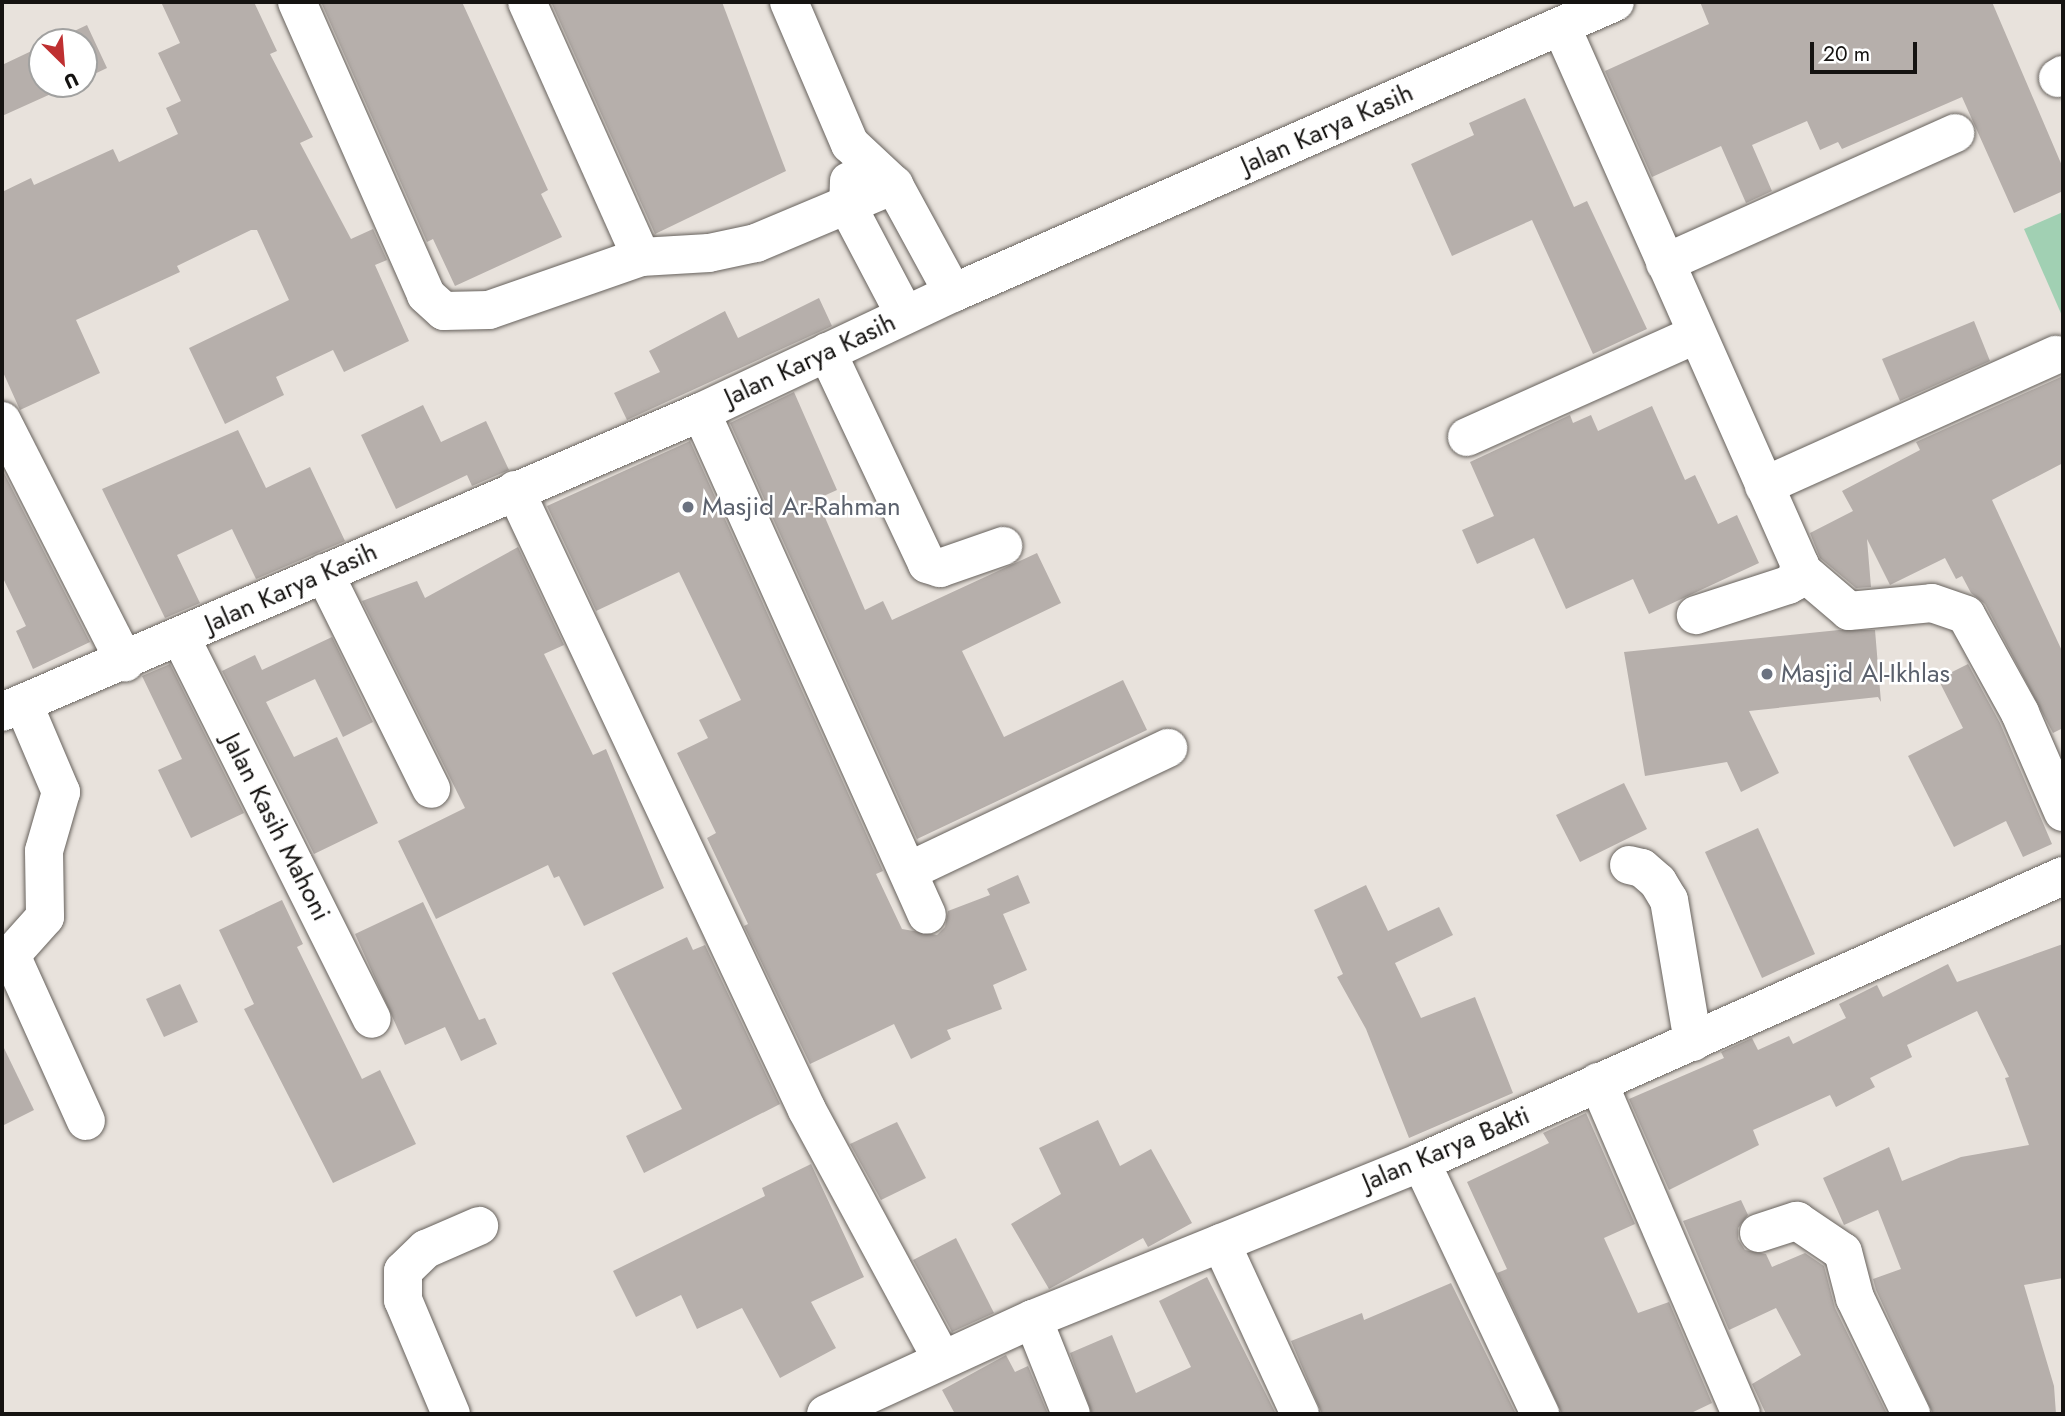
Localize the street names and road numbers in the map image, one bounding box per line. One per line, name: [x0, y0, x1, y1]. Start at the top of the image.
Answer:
street label: Jalan Karya Kasih: [1236, 77, 1418, 181]
street label: Jalan Karya Kasih: [719, 307, 901, 413]
street label: Jalan Karya Kasih: [200, 536, 382, 640]
street label: Jalan Kasih Mahoni: [215, 728, 337, 926]
street label: Jalan Karya Bakti: [1358, 1100, 1534, 1198]

